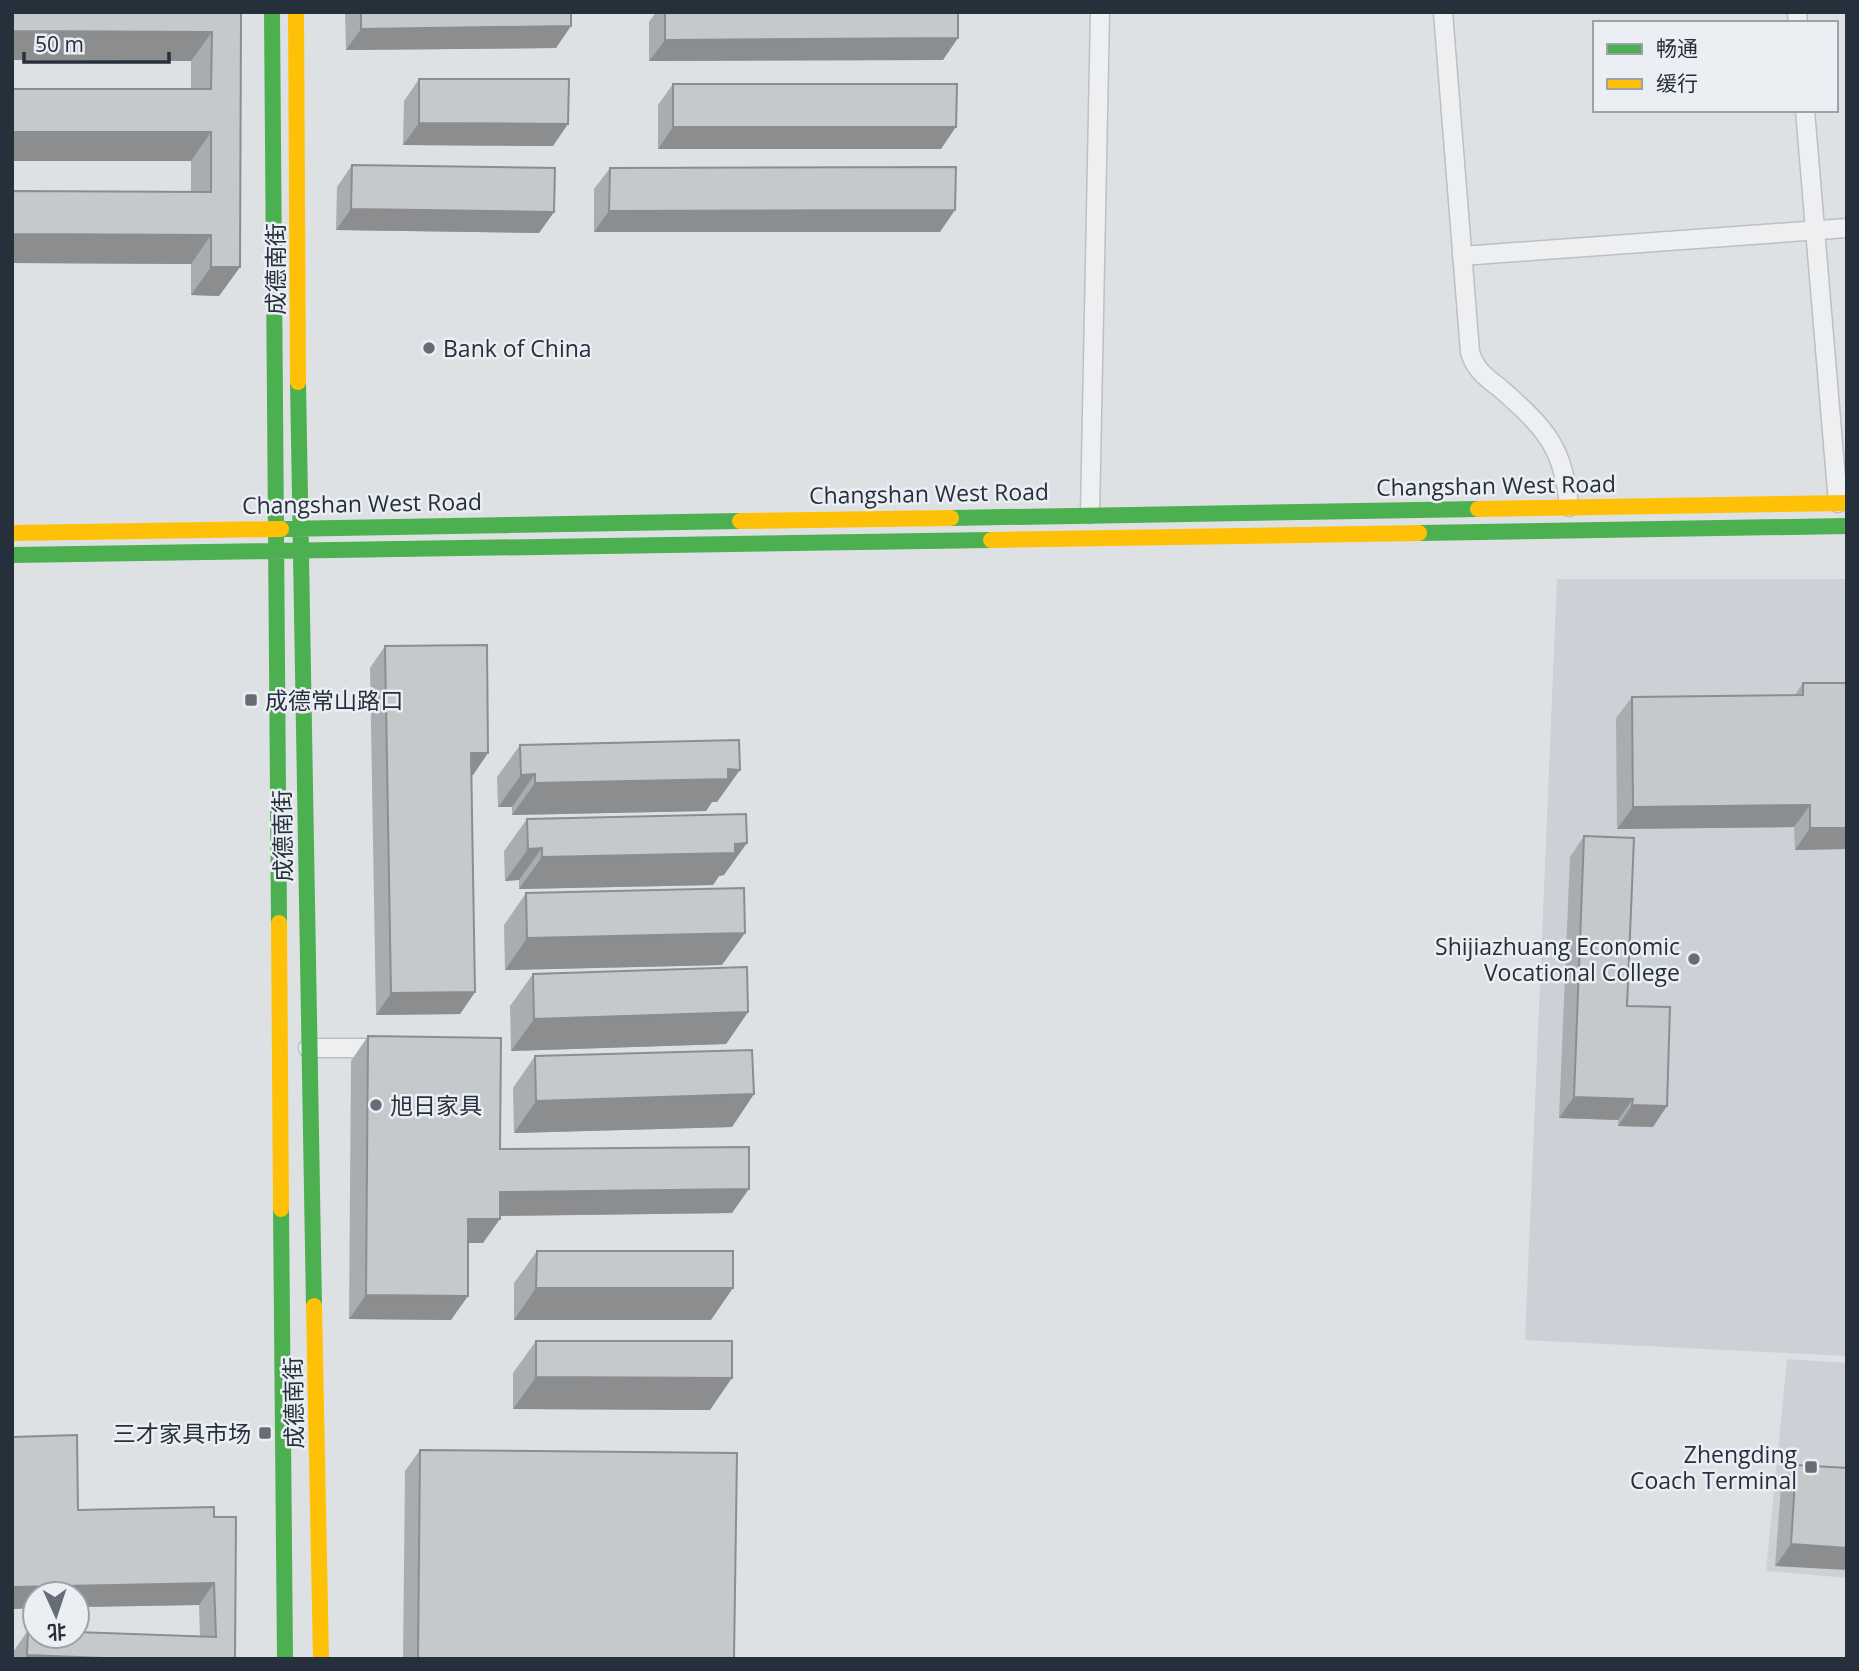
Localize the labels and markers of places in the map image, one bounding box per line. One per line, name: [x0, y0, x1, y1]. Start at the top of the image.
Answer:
place label: Bank of China: [443, 332, 592, 364]
marker: Bank of China: [421, 340, 437, 356]
place label: 成德常山路口: [265, 684, 403, 716]
marker: 成德常山路口: [243, 692, 259, 708]
place label: Shijiazhuang Economic Vocational College: [1435, 930, 1680, 988]
marker: Shijiazhuang Economic Vocational College: [1686, 951, 1702, 967]
place label: 旭日家具: [390, 1089, 482, 1121]
marker: 旭日家具: [368, 1097, 384, 1113]
place label: 三才家具市场: [113, 1417, 251, 1449]
marker: 三才家具市场: [257, 1425, 273, 1441]
place label: Zhengding Coach Terminal: [1630, 1438, 1798, 1496]
marker: Zhengding Coach Terminal: [1803, 1459, 1819, 1475]

